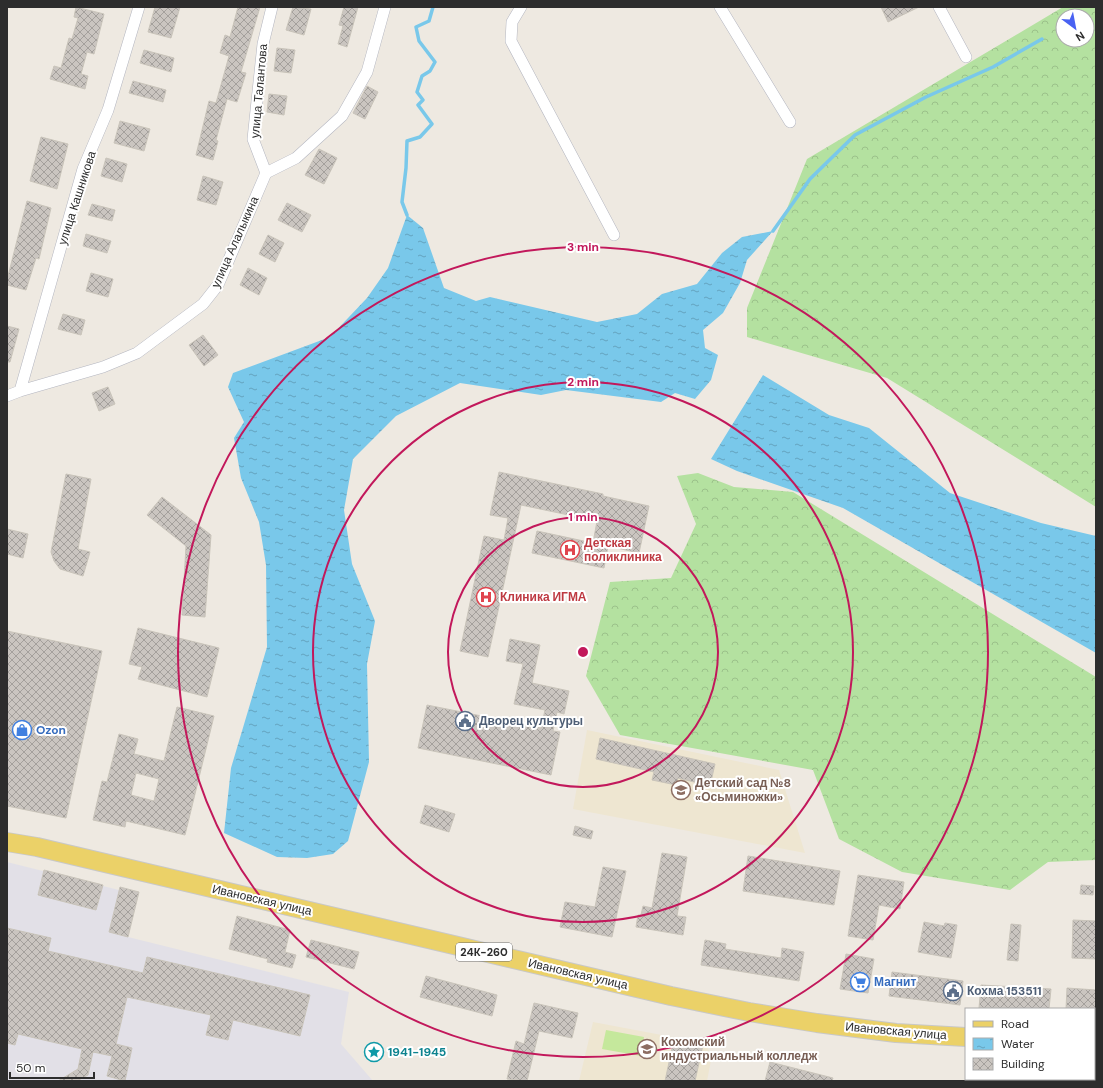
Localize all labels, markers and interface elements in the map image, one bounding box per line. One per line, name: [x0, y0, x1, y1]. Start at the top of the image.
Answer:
north arrow: [1055, 8, 1095, 48]
text: N: [1073, 28, 1087, 45]
street label: улица Талантова: [247, 43, 271, 139]
street label: улица Кашникова: [54, 149, 100, 247]
street label: улица Алалыкина: [208, 193, 263, 290]
text: 3 min: [567, 239, 599, 255]
text: 2 min: [567, 374, 599, 390]
text: 1 min: [568, 509, 598, 525]
place label: Детская поликлиника: [584, 535, 662, 565]
hospital icon: Детская поликлиника: [559, 539, 581, 561]
hospital icon: Клиника ИГМА: [475, 586, 497, 608]
place label: Клиника ИГМА: [500, 589, 587, 605]
centre of rings: [576, 645, 590, 659]
public building icon: Дворец культуры: [454, 710, 476, 732]
place label: Дворец культуры: [479, 713, 583, 729]
shop icon: Ozon: [11, 719, 33, 741]
place label: Ozon: [36, 722, 66, 738]
place label: Детский сад №8 «Осьминожки»: [695, 775, 791, 805]
school or university icon: Детский сад №8 «Осьминожки»: [670, 779, 692, 801]
street label: Ивановская улица: [211, 881, 314, 919]
road number: 24К-260: [456, 943, 512, 961]
street label: Ивановская улица: [527, 955, 630, 993]
supermarket icon: Магнит: [849, 971, 871, 993]
place label: Магнит: [874, 974, 916, 990]
public building icon: Кохма 153511: [942, 980, 964, 1002]
place label: Кохма 153511: [967, 983, 1042, 999]
legend: [965, 1008, 1095, 1080]
text: Road: [1001, 1016, 1029, 1032]
street label: Ивановская улица: [845, 1019, 948, 1043]
place label: Кохомский индустриальный колледж: [661, 1034, 818, 1064]
text: Water: [1001, 1036, 1035, 1052]
school or university icon: Кохомский индустриальный колледж: [636, 1038, 658, 1060]
place icon: 1941-1945: [363, 1041, 385, 1063]
place label: 1941-1945: [388, 1044, 446, 1060]
scale bar: [10, 1054, 94, 1080]
text: Building: [1001, 1056, 1045, 1072]
text: 50 m: [16, 1060, 45, 1076]

